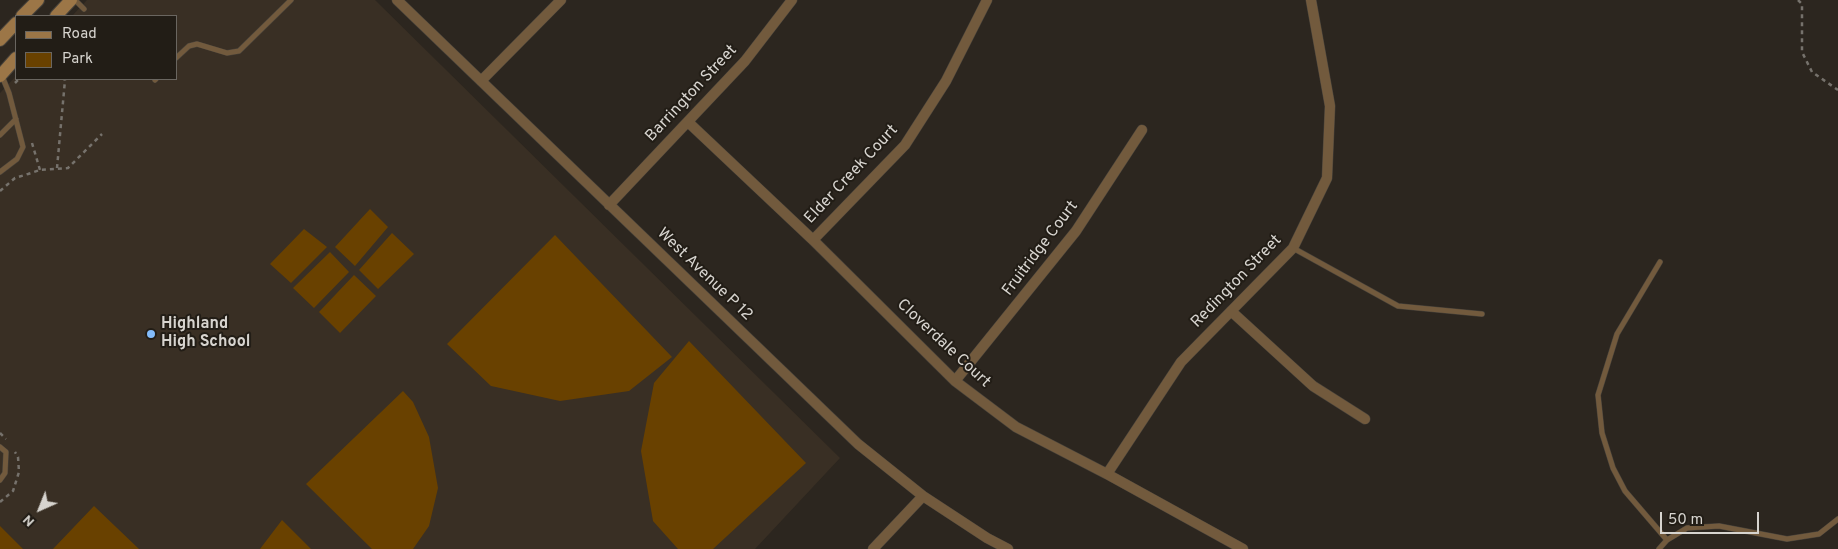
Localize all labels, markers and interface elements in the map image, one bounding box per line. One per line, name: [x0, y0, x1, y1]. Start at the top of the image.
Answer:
legend: [15, 15, 178, 80]
text: Road: [62, 25, 97, 44]
street label: Barrington Street: [642, 42, 742, 146]
text: Park: [62, 50, 93, 69]
street label: Elder Creek Court: [801, 121, 903, 229]
street label: Fruitridge Court: [999, 198, 1083, 300]
street label: West Avenue P 12: [652, 224, 756, 326]
street label: Redington Street: [1188, 231, 1286, 333]
street label: Cloverdale Court: [892, 296, 994, 392]
place label: Highland High School: [161, 315, 250, 353]
marker: Highland High School: [145, 328, 157, 340]
north arrow: [15, 484, 65, 534]
scale bar: [1663, 502, 1762, 534]
text: N: [20, 511, 39, 530]
text: 50 m: [1668, 511, 1703, 530]

